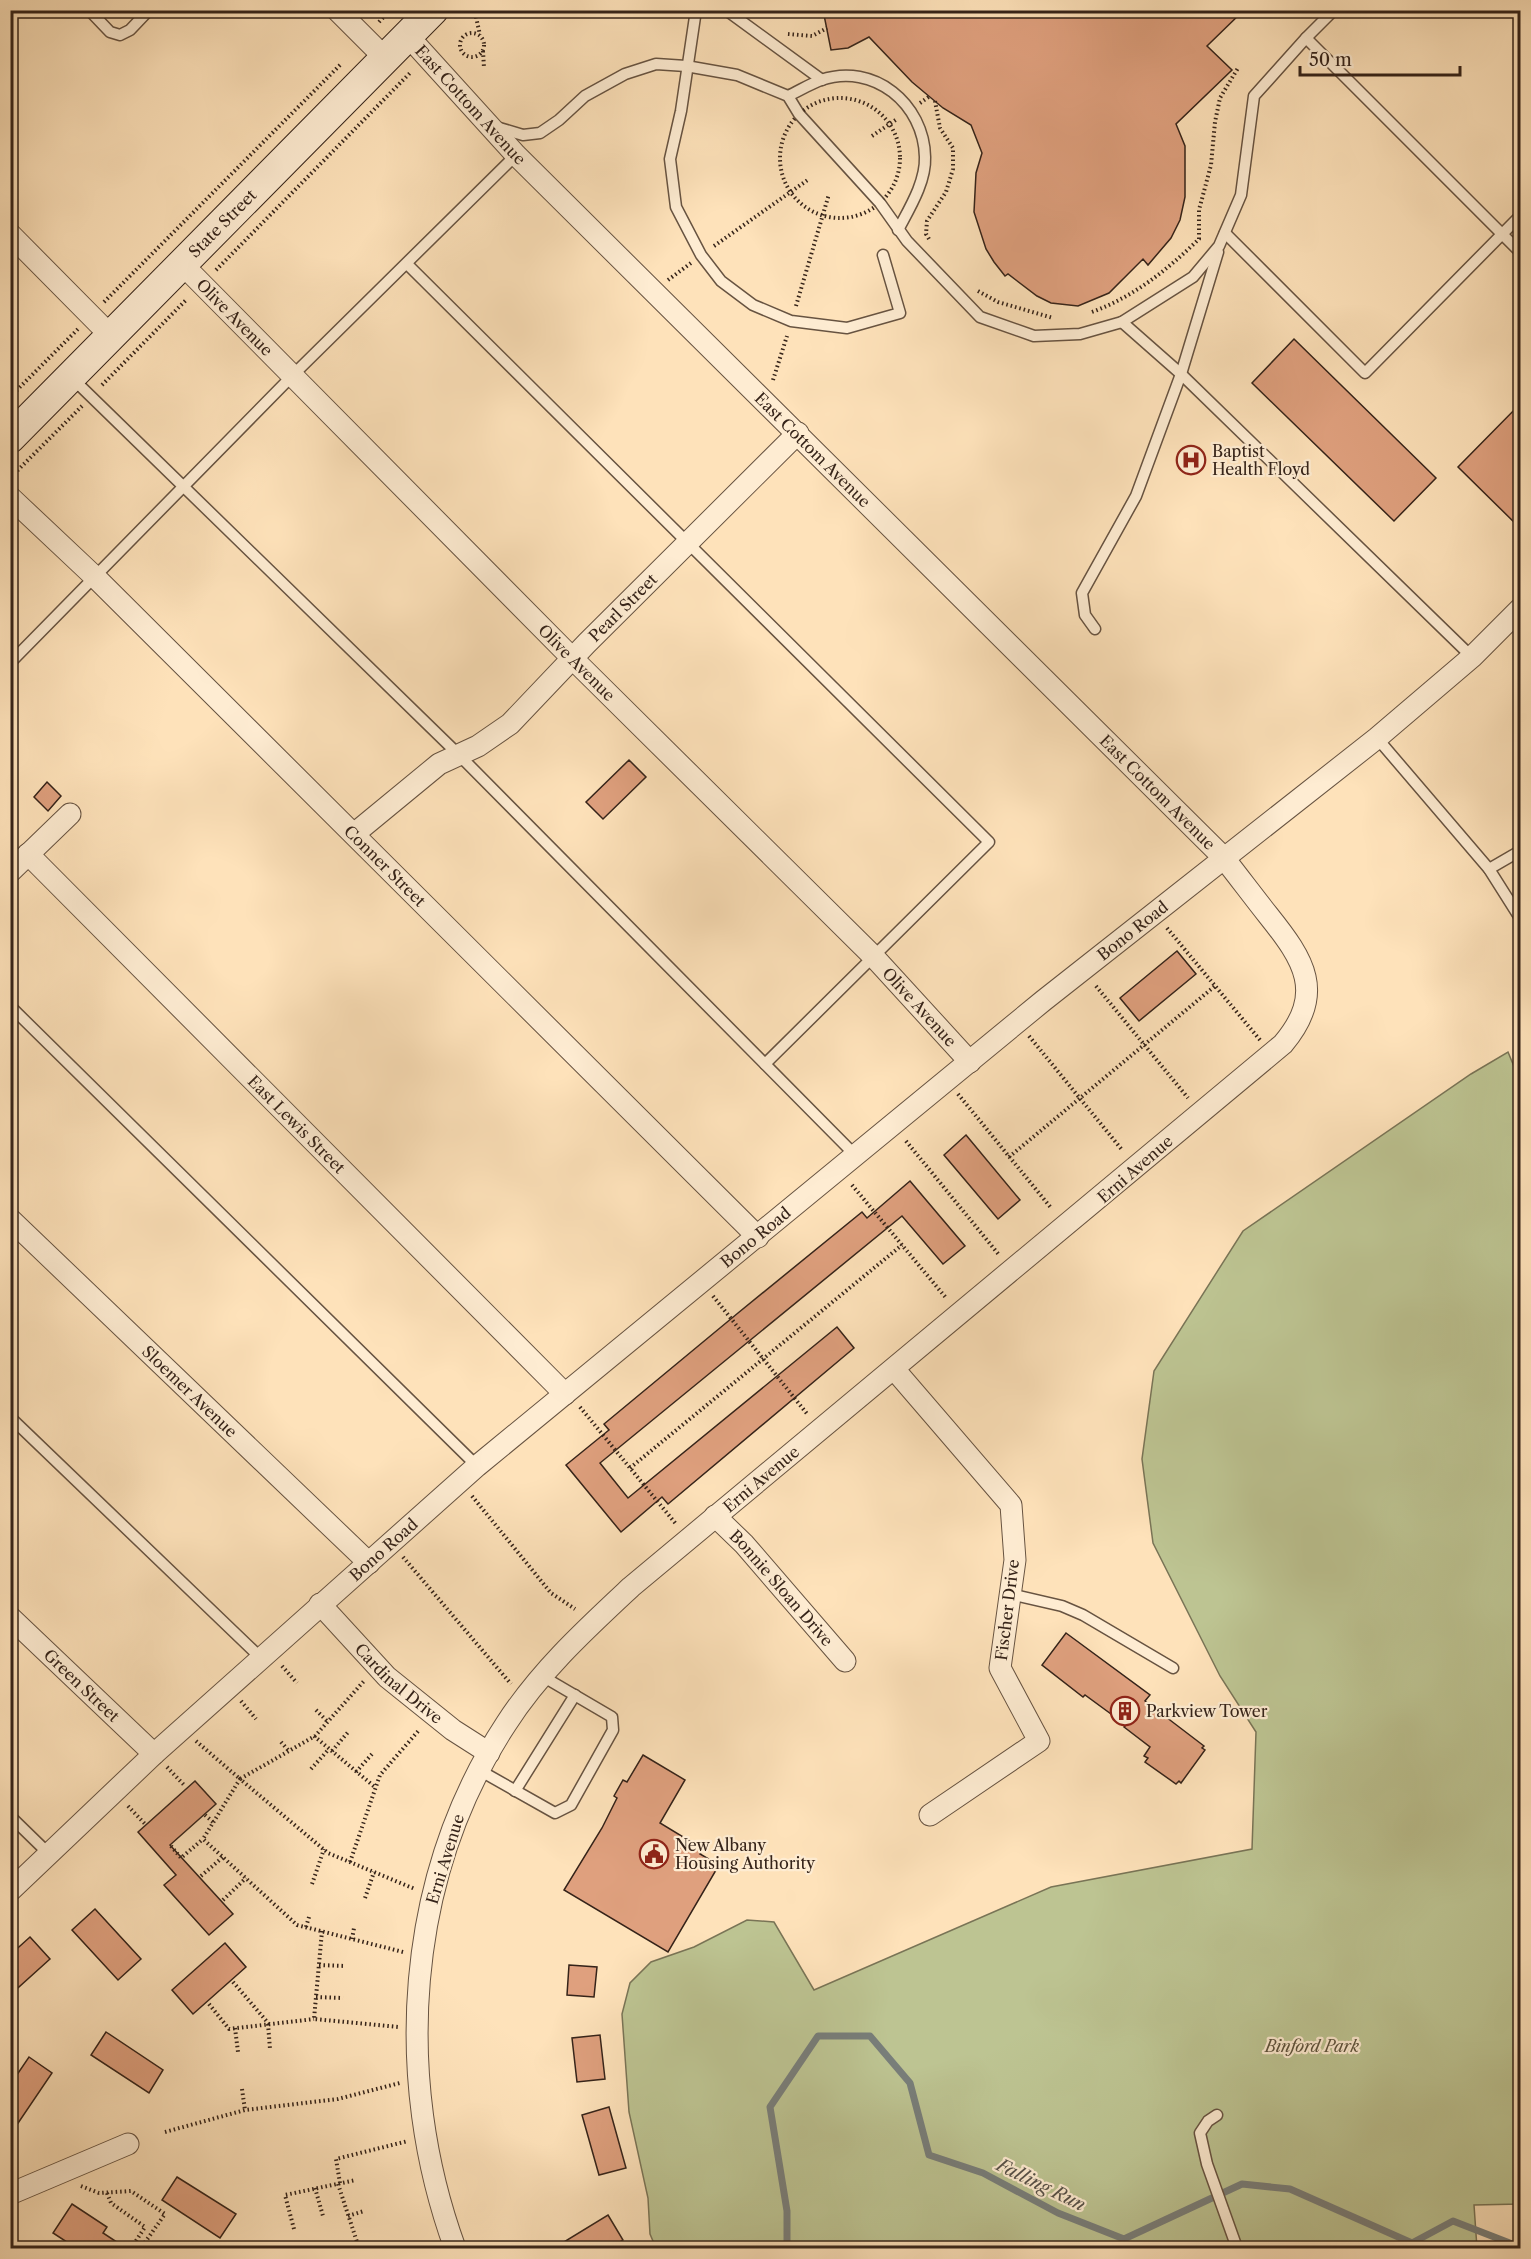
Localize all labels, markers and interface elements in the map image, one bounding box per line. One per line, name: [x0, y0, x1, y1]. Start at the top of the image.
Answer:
scale bar: [1300, 39, 1460, 77]
street label: East Cottom Avenue: [411, 41, 530, 169]
text: 50 m: [1309, 49, 1352, 71]
street label: State Street: [184, 185, 261, 262]
street label: Olive Avenue: [192, 275, 277, 360]
street label: East Cottom Avenue: [751, 388, 875, 511]
place label: Baptist Health Floyd: [1212, 441, 1310, 479]
hospital icon: Baptist Health Floyd: [1175, 444, 1207, 476]
street label: Pearl Street: [584, 569, 661, 646]
street label: Olive Avenue: [534, 620, 619, 705]
street label: East Cottom Avenue: [1096, 730, 1220, 854]
street label: Conner Street: [340, 821, 430, 911]
street label: Bono Road: [1093, 896, 1172, 965]
street label: Olive Avenue: [878, 963, 961, 1051]
street label: East Lewis Street: [244, 1071, 350, 1178]
street label: Erni Avenue: [1093, 1131, 1177, 1207]
street label: Bono Road: [716, 1202, 795, 1272]
street label: Sloemer Avenue: [138, 1341, 241, 1441]
street label: Erni Avenue: [719, 1441, 803, 1517]
street label: Bono Road: [345, 1514, 422, 1585]
street label: Bonnie Sloan Drive: [725, 1526, 838, 1650]
street label: Fischer Drive: [991, 1558, 1023, 1662]
street label: Cardinal Drive: [351, 1639, 447, 1728]
street label: Green Street: [40, 1645, 124, 1726]
building icon: Parkview Tower: [1109, 1695, 1141, 1727]
place label: Parkview Tower: [1146, 1701, 1268, 1721]
street label: Erni Avenue: [422, 1812, 468, 1906]
place label: New Albany Housing Authority: [675, 1835, 816, 1873]
public building icon: New Albany Housing Authority: [638, 1838, 670, 1870]
park label: Binford Park: [1263, 2036, 1360, 2056]
water label: Falling Run: [991, 2153, 1089, 2216]

